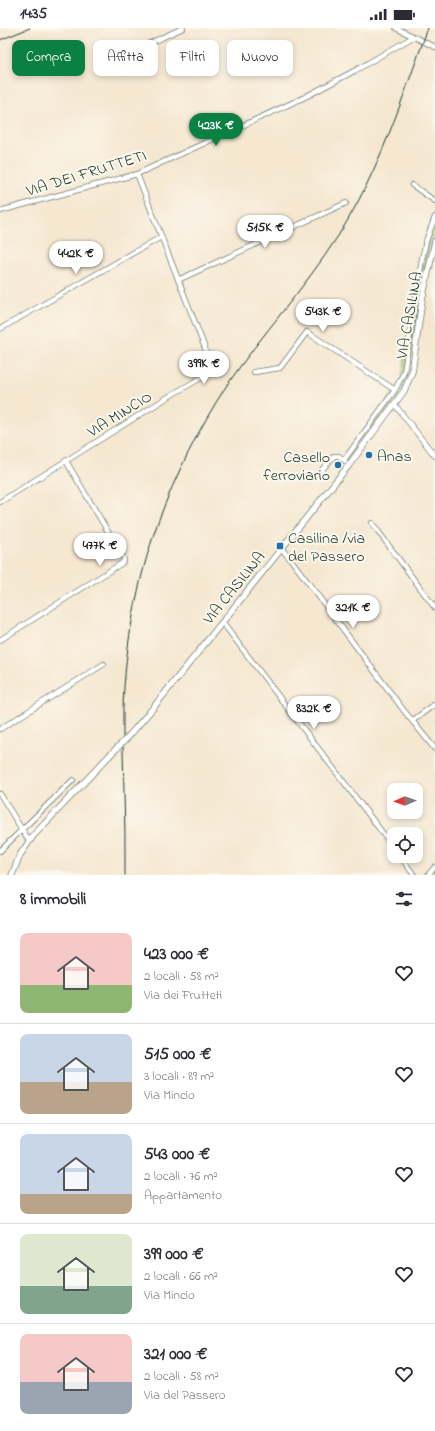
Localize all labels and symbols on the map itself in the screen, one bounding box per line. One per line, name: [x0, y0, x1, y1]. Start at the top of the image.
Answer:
pin: 423K €: [183, 113, 249, 147]
street label: VIA DEI FRUTTETI: [23, 144, 150, 204]
pin: 515K €: [232, 215, 298, 249]
pin: 442K €: [43, 241, 109, 275]
street label: VIA CASILINA: [390, 270, 429, 362]
pin: 543K €: [290, 299, 356, 333]
pin: 399K €: [171, 351, 237, 385]
street label: VIA MINCIO: [82, 385, 157, 445]
place label: Anas: [377, 445, 412, 469]
place label: Casello ferroviario: [263, 446, 330, 488]
marker: Anas: [364, 450, 374, 460]
marker: Casello ferroviario: [333, 460, 343, 470]
place label: Casilina /via del Passero: [288, 527, 365, 569]
pin: 477K €: [67, 533, 133, 567]
marker: Casilina /via del Passero: [275, 541, 285, 551]
street label: VIA CASILINA: [197, 546, 272, 631]
pin: 321K €: [320, 595, 386, 629]
pin: 832K €: [281, 696, 347, 730]
north arrow: [387, 783, 423, 819]

